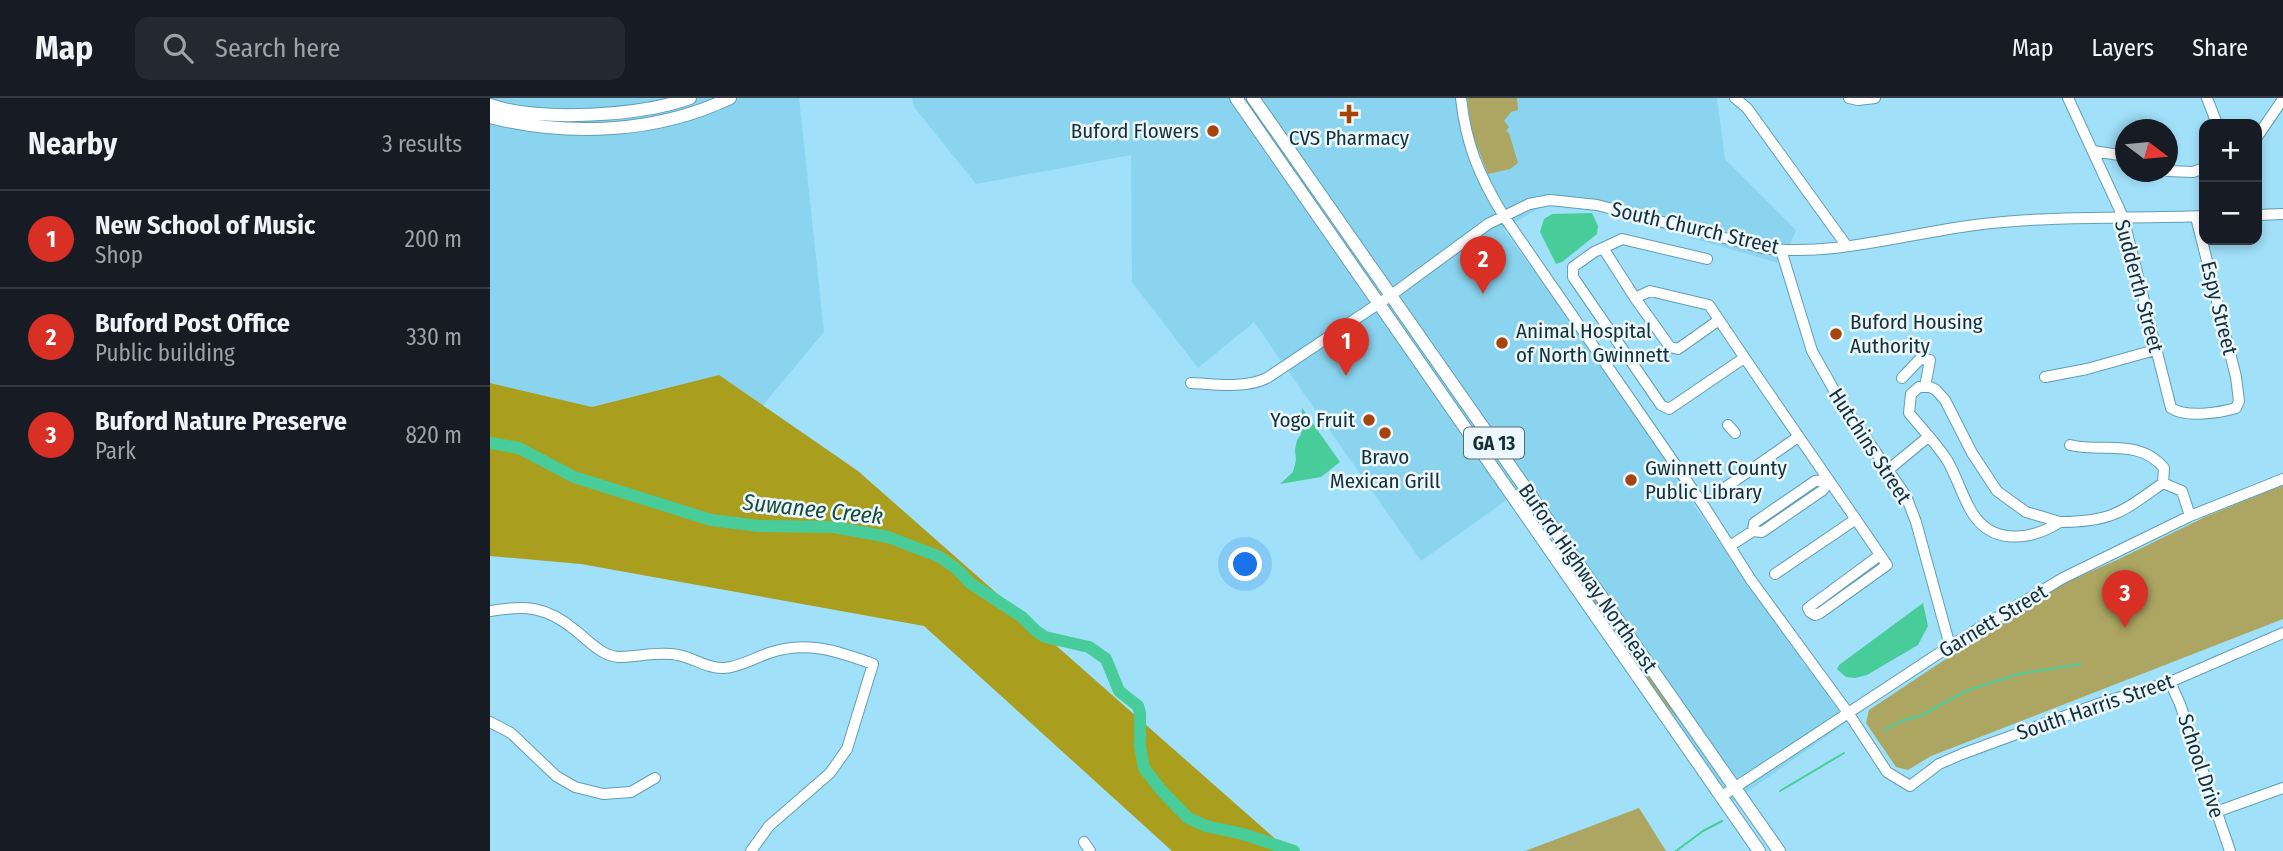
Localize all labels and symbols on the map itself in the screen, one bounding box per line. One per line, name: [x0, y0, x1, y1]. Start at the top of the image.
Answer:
marker: CVS Pharmacy: [1341, 106, 1357, 122]
place label: Buford Flowers: [1071, 118, 1199, 144]
north arrow: [2115, 119, 2178, 182]
marker: Buford Flowers: [1205, 123, 1221, 139]
place label: CVS Pharmacy: [1289, 125, 1410, 151]
street label: South Church Street: [1609, 196, 1781, 260]
street label: Sudderth Street: [2109, 217, 2169, 355]
pin: 2: [1460, 236, 1506, 294]
street label: Espy Street: [2195, 258, 2243, 358]
place label: Buford Housing Authority: [1850, 309, 1983, 359]
pin: 1: [1323, 318, 1369, 376]
place label: Animal Hospital of North Gwinnett: [1516, 318, 1670, 368]
marker: Buford Housing Authority: [1828, 326, 1844, 342]
marker: Animal Hospital of North Gwinnett: [1494, 335, 1510, 351]
street label: Hutchins Street: [1823, 383, 1917, 509]
place label: Yogo Fruit: [1270, 407, 1355, 433]
marker: Yogo Fruit: [1361, 412, 1377, 428]
marker: Bravo Mexican Grill: [1377, 425, 1393, 441]
road number: GA 13: [1464, 428, 1524, 458]
place label: Bravo Mexican Grill: [1330, 444, 1441, 494]
place label: Gwinnett County Public Library: [1645, 455, 1787, 505]
marker: Gwinnett County Public Library: [1623, 472, 1639, 488]
street label: Buford Highway Northeast: [1513, 479, 1663, 678]
water label: Suwanee Creek: [741, 488, 884, 530]
your location: [1228, 547, 1262, 581]
pin: 3: [2102, 570, 2148, 628]
street label: Garnett Street: [1934, 579, 2052, 663]
street label: South Harris Street: [2013, 668, 2177, 746]
street label: School Drive: [2172, 711, 2230, 821]

